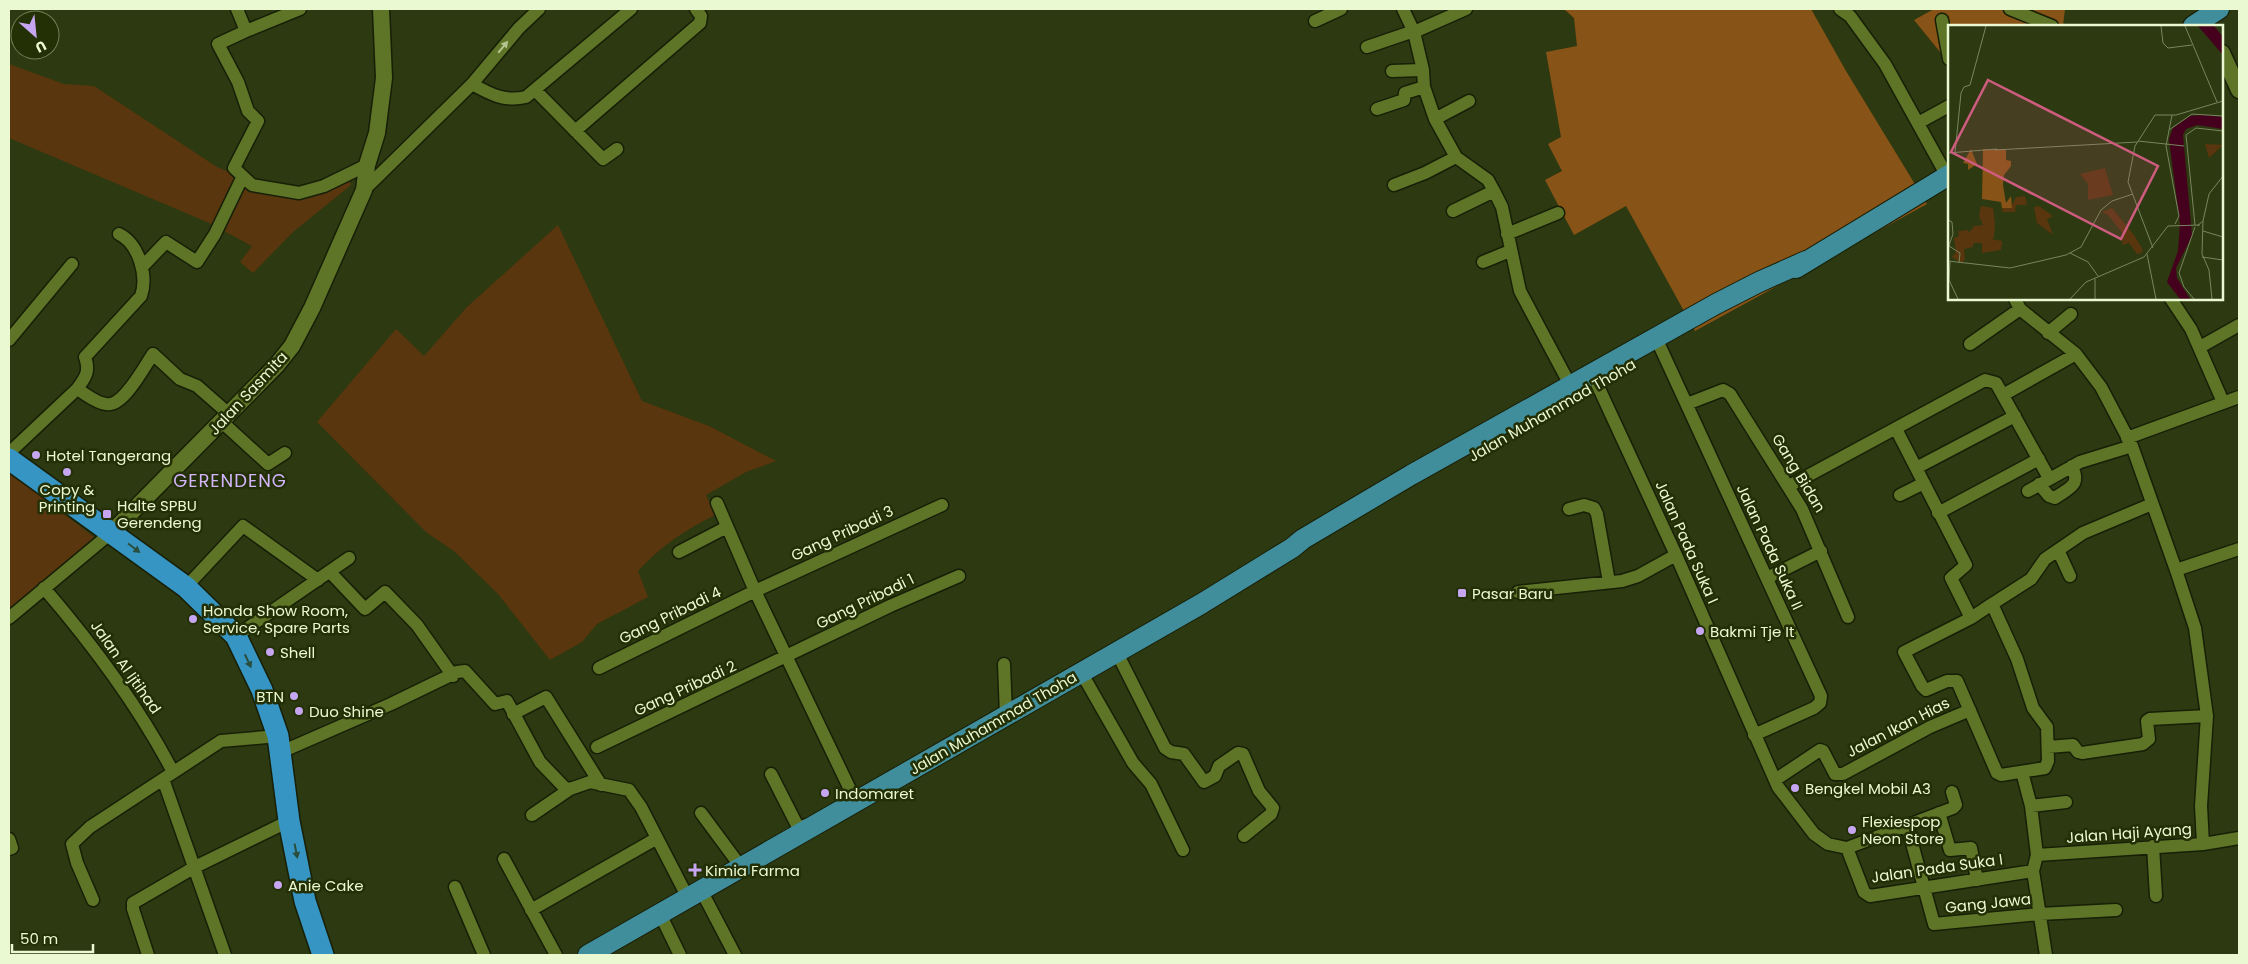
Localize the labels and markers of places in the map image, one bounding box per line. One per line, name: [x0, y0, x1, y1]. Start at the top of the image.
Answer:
place label: Hotel Tangerang: [46, 445, 171, 466]
marker: Hotel Tangerang: [30, 449, 42, 461]
marker: Copy & Printing: [61, 466, 73, 478]
place label: Copy & Printing: [39, 479, 95, 517]
place label: Halte SPBU Gerendeng: [117, 495, 202, 533]
marker: Halte SPBU Gerendeng: [101, 508, 113, 520]
place label: Pasar Baru: [1472, 583, 1553, 604]
marker: Pasar Baru: [1456, 587, 1468, 599]
place label: Honda Show Room, Service, Spare Parts: [203, 600, 350, 638]
marker: Honda Show Room, Service, Spare Parts: [187, 613, 199, 625]
place label: Bakmi Tje It: [1710, 621, 1795, 642]
marker: Bakmi Tje It: [1694, 625, 1706, 637]
place label: Shell: [280, 642, 315, 663]
marker: Shell: [264, 646, 276, 658]
place label: BTN: [256, 686, 284, 707]
marker: BTN: [288, 690, 300, 702]
place label: Duo Shine: [309, 701, 384, 722]
marker: Duo Shine: [293, 705, 305, 717]
place label: Bengkel Mobil A3: [1805, 778, 1931, 799]
marker: Bengkel Mobil A3: [1789, 782, 1801, 794]
place label: Indomaret: [835, 783, 914, 804]
marker: Indomaret: [819, 787, 831, 799]
place label: Flexiespop Neon Store: [1862, 811, 1944, 849]
marker: Flexiespop Neon Store: [1846, 824, 1858, 836]
place label: Kimia Farma: [705, 860, 800, 881]
marker: Kimia Farma: [689, 864, 701, 876]
place label: Anie Cake: [288, 875, 363, 896]
marker: Anie Cake: [272, 879, 284, 891]

